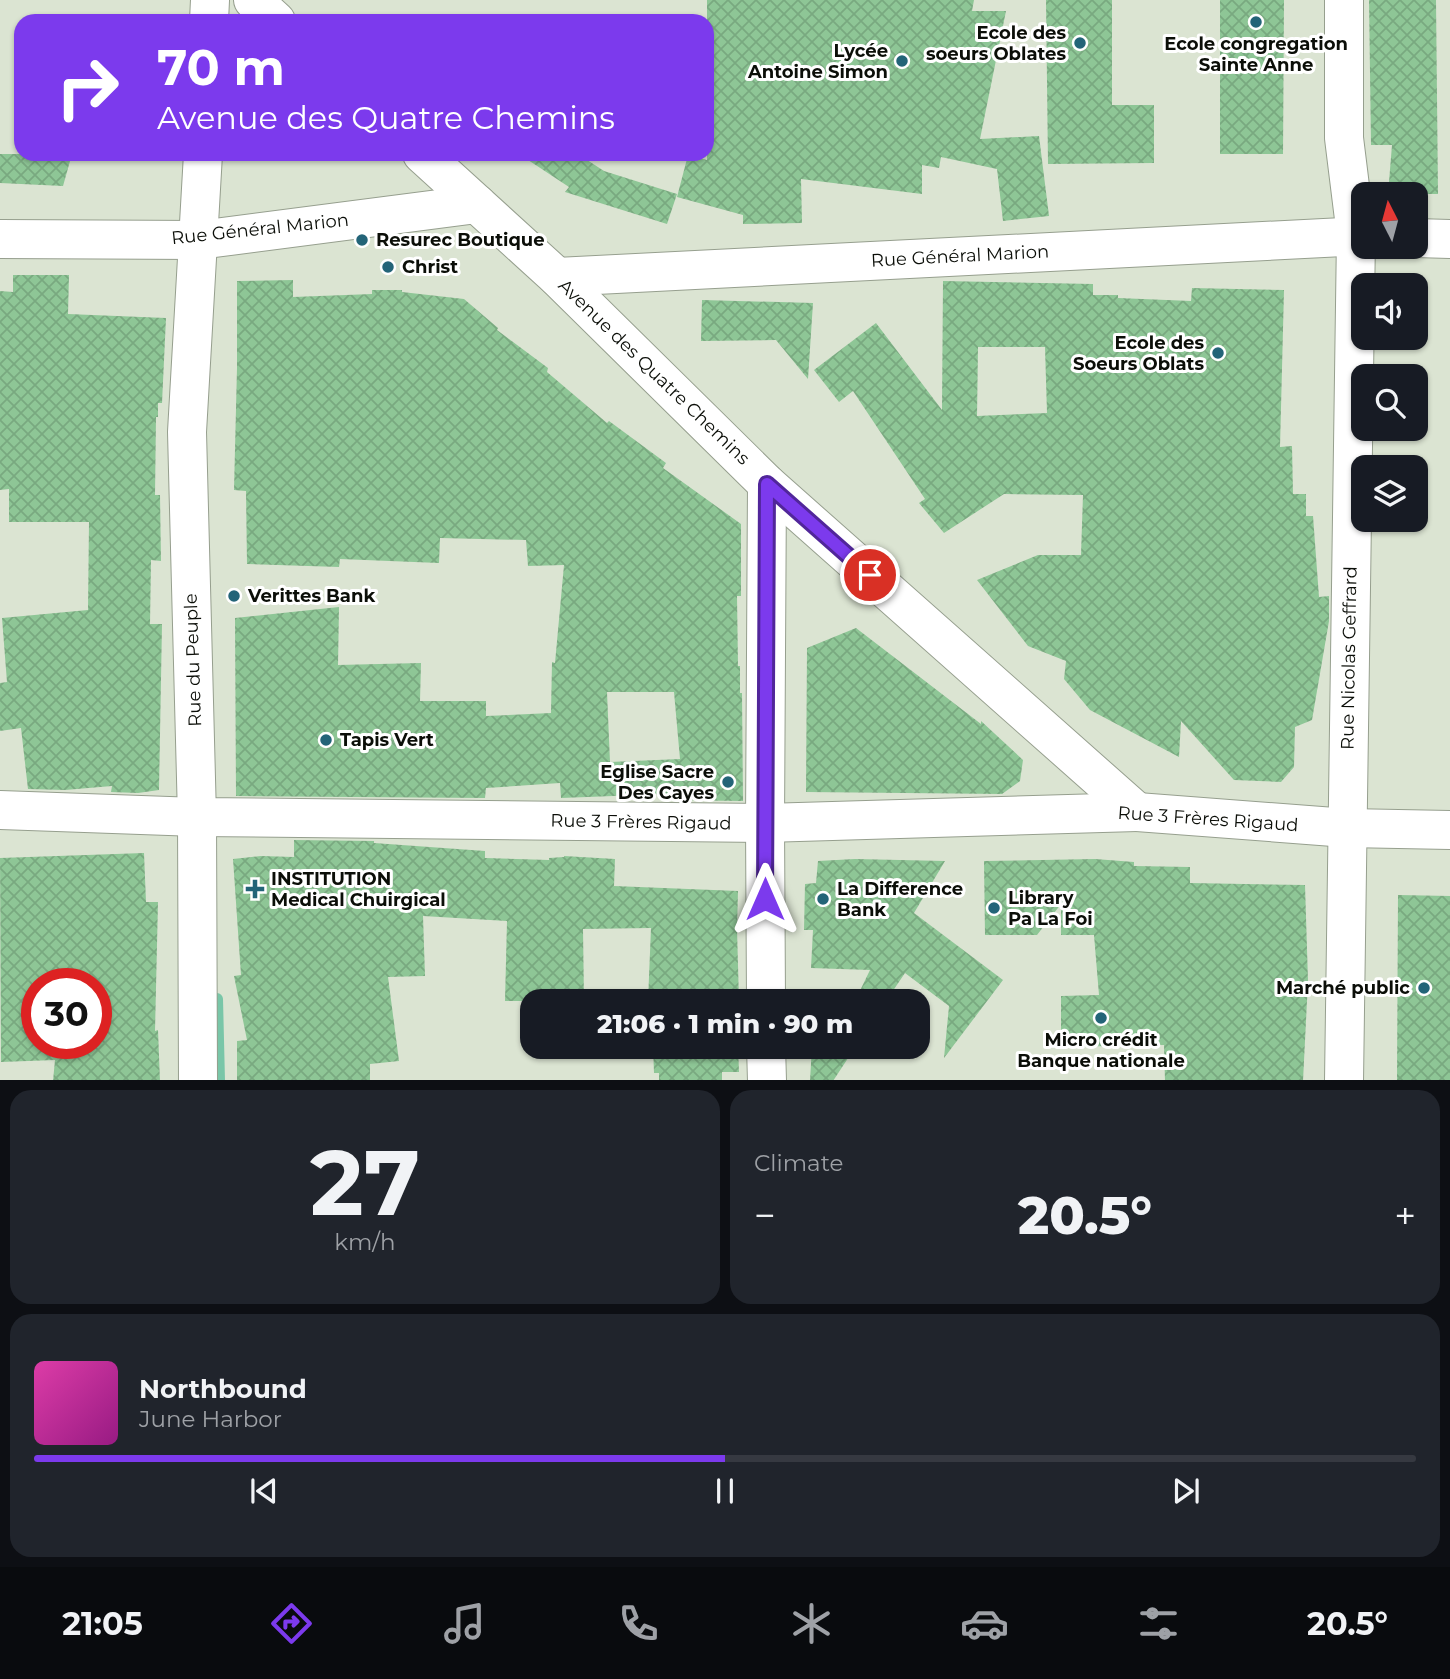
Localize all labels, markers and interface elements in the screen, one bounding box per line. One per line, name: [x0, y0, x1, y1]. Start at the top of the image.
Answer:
marker: Ecole congregation Sainte Anne: [1248, 14, 1264, 30]
place label: Ecole des soeurs Oblates: [926, 22, 1066, 65]
place label: Ecole congregation Sainte Anne: [1164, 33, 1348, 76]
marker: Ecole des soeurs Oblates: [1072, 35, 1088, 51]
text: 70 m: [157, 38, 285, 97]
place label: Lycée Antoine Simon: [747, 40, 888, 83]
icon: right: [42, 42, 133, 133]
marker: Lycée Antoine Simon: [894, 53, 910, 69]
text: Avenue des Quatre Chemins: [157, 98, 615, 137]
north arrow: [1351, 182, 1428, 259]
map controls: [1351, 182, 1428, 532]
street label: Rue Général Marion: [170, 209, 350, 249]
place label: Resurec Boutique: [376, 229, 545, 251]
marker: Resurec Boutique: [354, 232, 370, 248]
street label: Rue Général Marion: [870, 240, 1050, 272]
place label: Christ: [402, 256, 458, 278]
marker: Christ: [380, 259, 396, 275]
button: sound: [1351, 273, 1428, 350]
street label: Avenue des Quatre Chemins: [554, 275, 754, 470]
place label: Ecole des Soeurs Oblats: [1073, 332, 1204, 375]
marker: Ecole des Soeurs Oblats: [1210, 345, 1226, 361]
button: search: [1351, 364, 1428, 441]
button: layers: [1351, 455, 1428, 532]
pin: [840, 545, 900, 605]
icon: arrive: [851, 556, 889, 594]
street label: Rue Nicolas Geffrard: [1336, 566, 1362, 750]
place label: Verittes Bank: [247, 585, 375, 607]
marker: Verittes Bank: [226, 588, 242, 604]
street label: Rue du Peuple: [180, 593, 206, 727]
place label: Tapis Vert: [340, 729, 434, 751]
marker: Tapis Vert: [318, 732, 334, 748]
place label: Eglise Sacre Des Cayes: [600, 761, 714, 804]
marker: Eglise Sacre Des Cayes: [720, 774, 736, 790]
street label: Rue 3 Frères Rigaud: [1117, 802, 1299, 836]
street label: Rue 3 Frères Rigaud: [550, 809, 732, 835]
position arrow: [728, 862, 802, 936]
place label: INSTITUTION Medical Chuirgical: [271, 868, 446, 911]
place label: La Difference Bank: [837, 878, 963, 921]
marker: INSTITUTION Medical Chuirgical: [245, 879, 265, 899]
place label: Library Pa La Foi: [1008, 887, 1093, 930]
marker: La Difference Bank: [815, 891, 831, 907]
marker: Library Pa La Foi: [986, 900, 1002, 916]
speed limit sign: 30: [21, 968, 112, 1059]
place label: Marché public: [1276, 977, 1410, 999]
marker: Marché public: [1416, 980, 1432, 996]
text: 21:06 · 1 min · 90 m: [597, 1008, 853, 1040]
marker: Micro crédit Banque nationale: [1093, 1010, 1109, 1026]
place label: Micro crédit Banque nationale: [1017, 1029, 1185, 1072]
text: 27: [310, 1127, 420, 1238]
text: Climate: [754, 1149, 843, 1177]
text: 20.5°: [1018, 1184, 1152, 1247]
text: −: [754, 1192, 776, 1239]
text: +: [1394, 1192, 1416, 1239]
text: km/h: [334, 1228, 396, 1256]
text: Northbound: [139, 1373, 307, 1405]
text: June Harbor: [139, 1405, 282, 1433]
icon: previous: [245, 1472, 283, 1510]
icon: pause: [706, 1472, 744, 1510]
icon: next: [1167, 1472, 1205, 1510]
icon: directions: [267, 1599, 316, 1648]
icon: music: [440, 1599, 489, 1648]
icon: phone: [614, 1599, 663, 1648]
icon: climate: [787, 1599, 836, 1648]
icon: car: [960, 1599, 1009, 1648]
icon: filters: [1134, 1599, 1183, 1648]
text: 21:05: [62, 1604, 143, 1643]
text: 20.5°: [1307, 1604, 1388, 1643]

